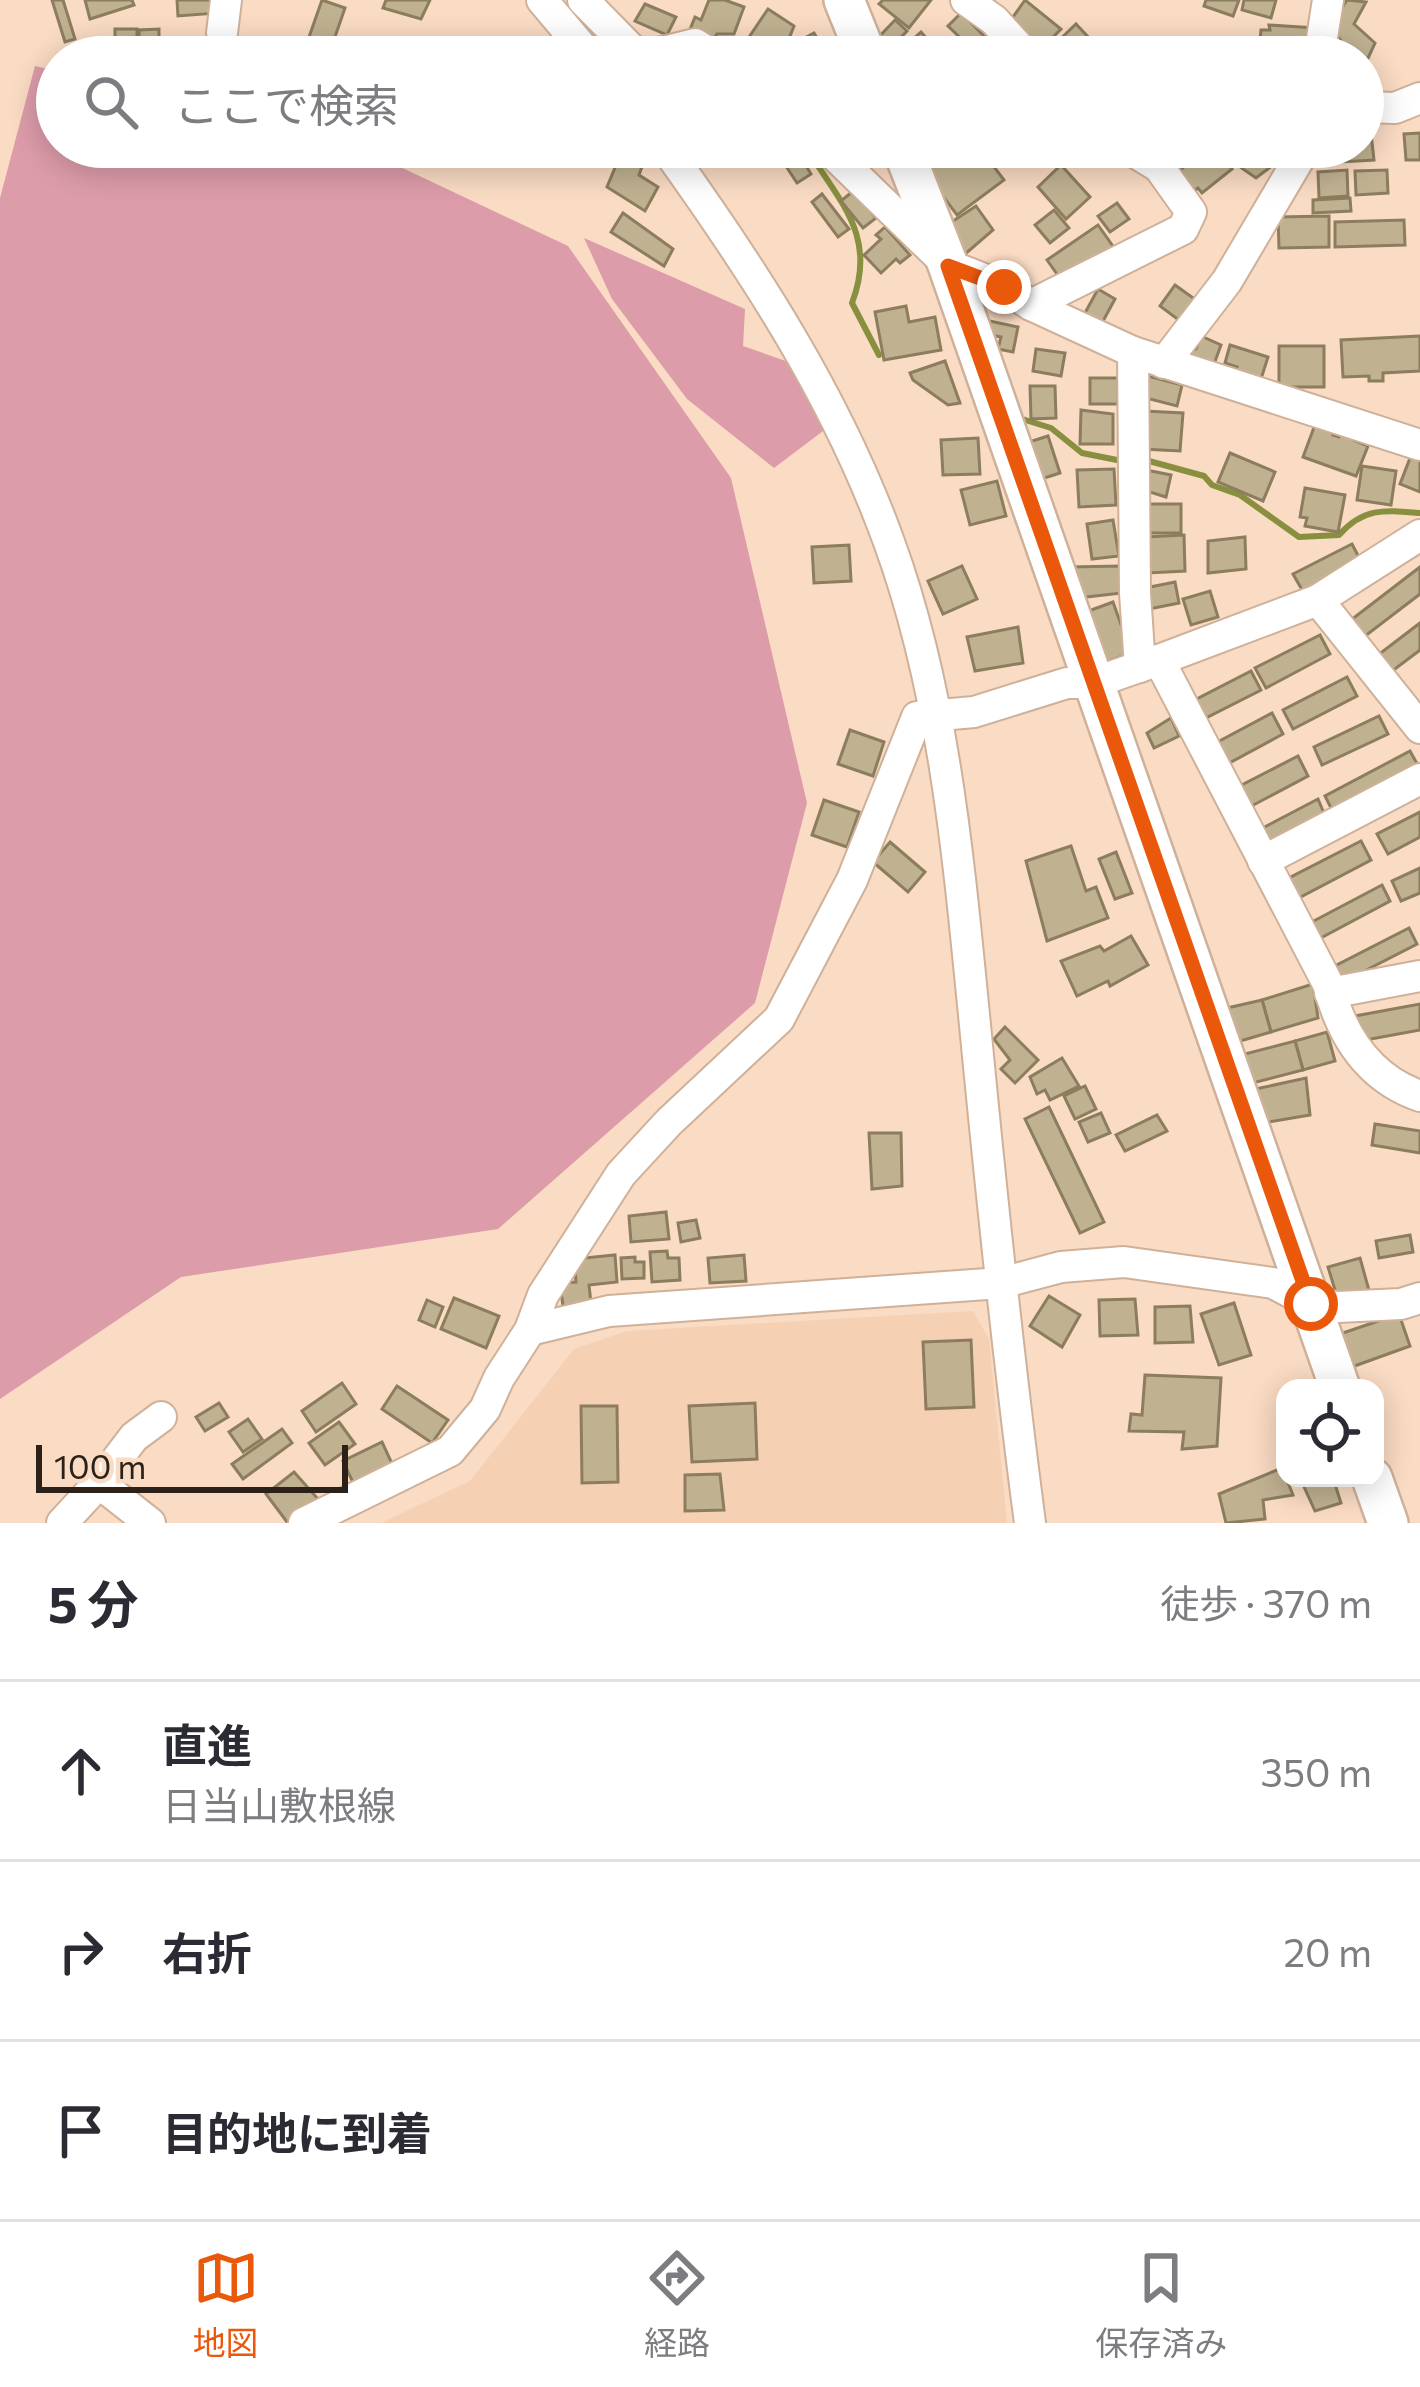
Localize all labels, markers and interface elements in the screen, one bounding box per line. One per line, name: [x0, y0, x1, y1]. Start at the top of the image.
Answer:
search box: [36, 36, 1384, 168]
icon: search: [78, 69, 144, 135]
text: ここで検索: [174, 76, 399, 131]
route end: [977, 260, 1031, 314]
route start: [1284, 1277, 1338, 1331]
map controls: [1276, 1379, 1384, 1487]
button: locate: [1276, 1379, 1384, 1487]
scale bar: [36, 1439, 348, 1492]
text: 100 m: [54, 1445, 146, 1486]
text: 5 分: [48, 1571, 138, 1634]
text: 徒歩 · 370 m: [1160, 1578, 1372, 1626]
text: 直進: [162, 1716, 252, 1771]
icon: ahead: [48, 1738, 114, 1804]
text: 350 m: [1260, 1747, 1372, 1795]
text: 日当山敷根線: [162, 1780, 396, 1828]
icon: right: [48, 1918, 114, 1984]
text: 右折: [162, 1924, 252, 1979]
text: 20 m: [1284, 1927, 1372, 1975]
icon: arrive: [48, 2098, 114, 2164]
text: 目的地に到着: [162, 2104, 432, 2159]
tab: 地図: [193, 2245, 259, 2365]
tab: 経路: [644, 2245, 710, 2365]
tab: 保存済み: [1095, 2245, 1227, 2365]

